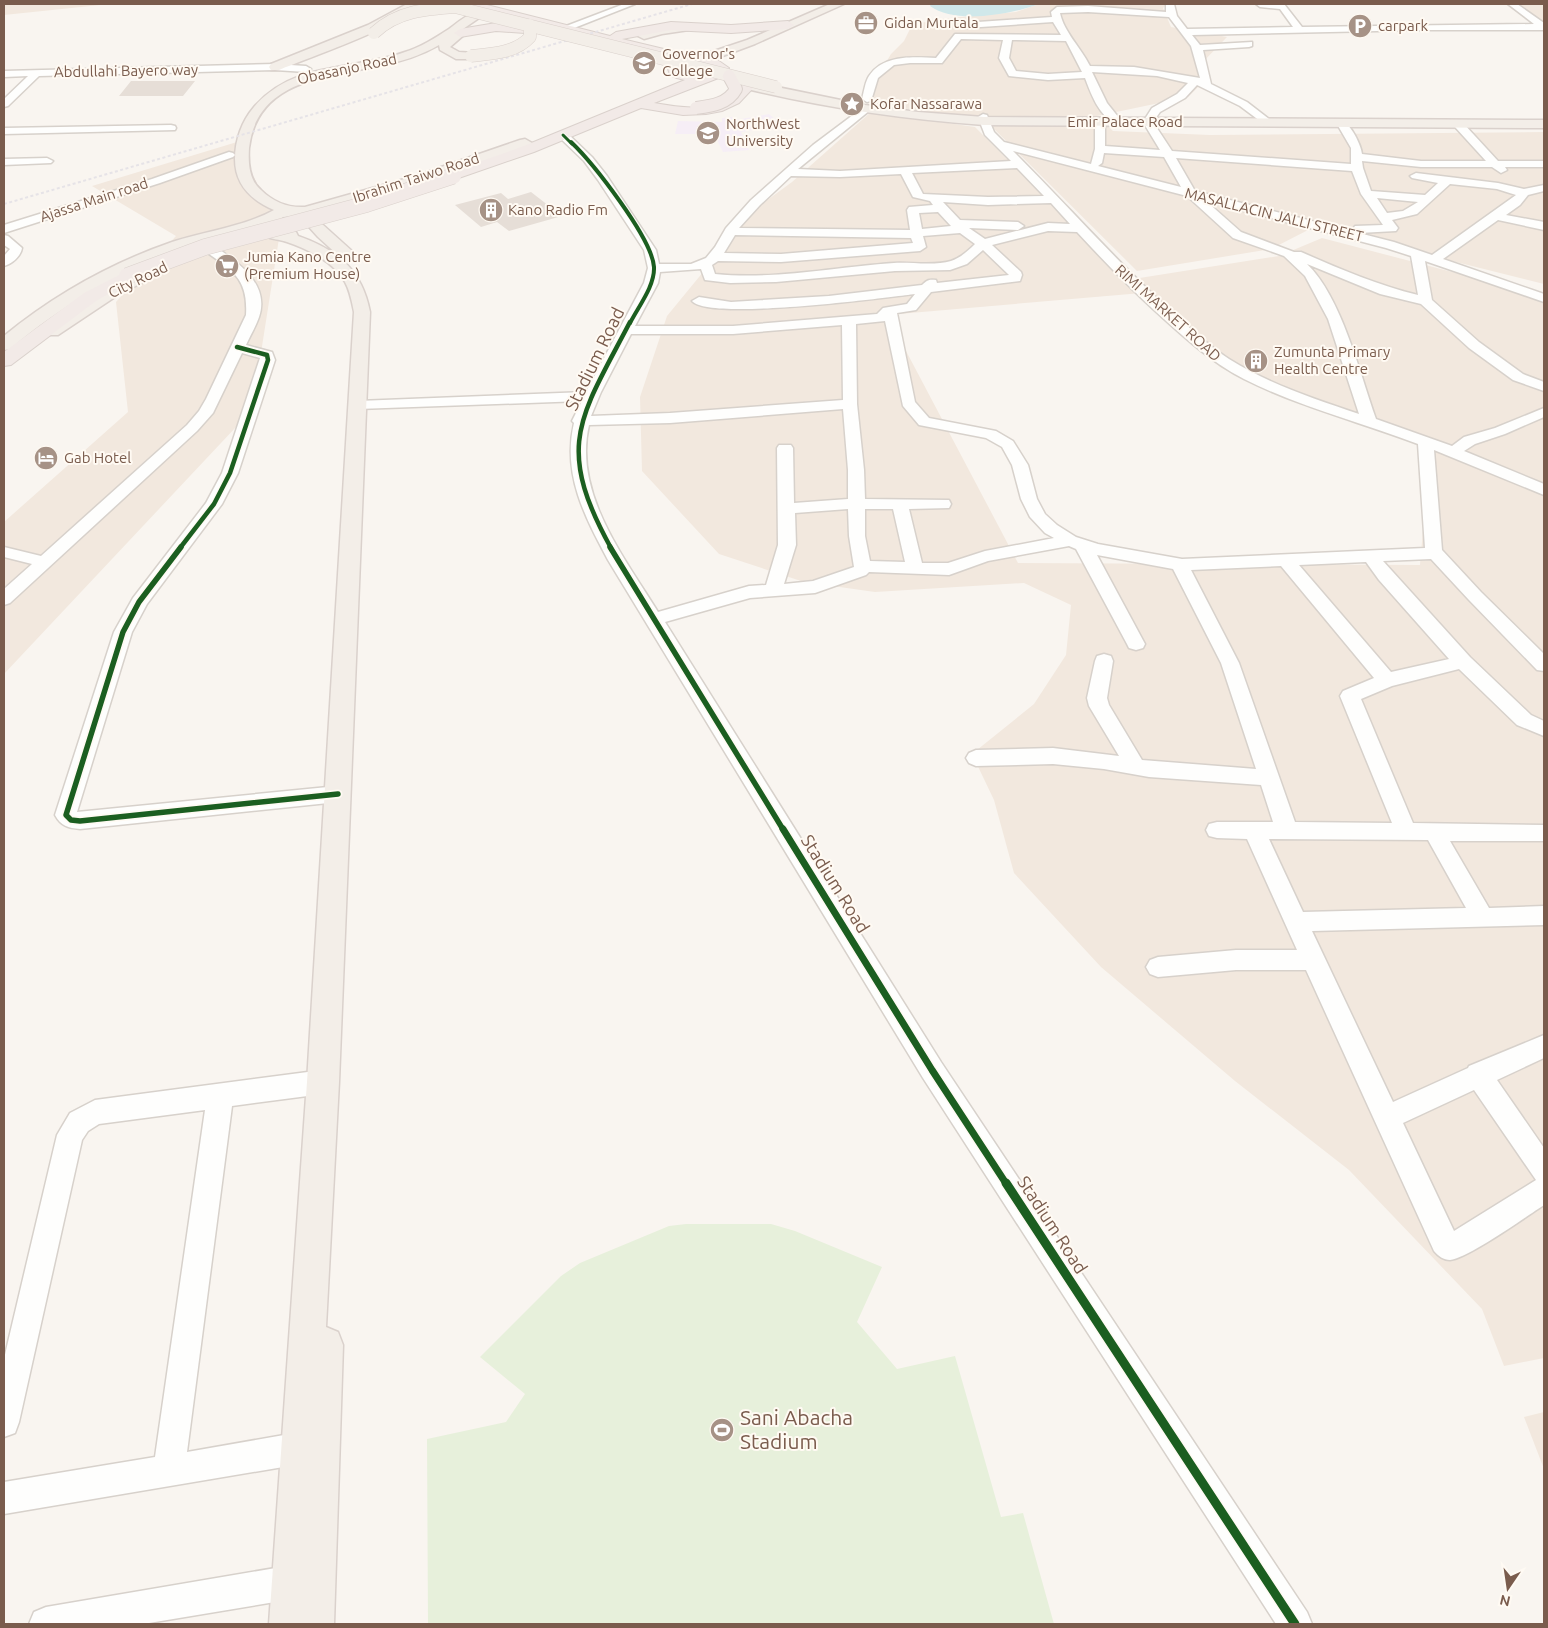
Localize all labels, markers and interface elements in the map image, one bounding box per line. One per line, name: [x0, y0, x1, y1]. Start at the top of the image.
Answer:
office icon: Gidan Murtala: [853, 10, 879, 36]
parking icon: carpark: [1347, 13, 1373, 39]
place label: Gidan Murtala: [884, 14, 979, 31]
place label: carpark: [1378, 17, 1428, 34]
place label: Governor's College: [662, 45, 735, 79]
street label: Obasanjo Road: [296, 50, 398, 87]
school or university icon: Governor's College: [631, 50, 657, 76]
street label: Abdullahi Bayero way: [54, 61, 198, 80]
place icon: Kofar Nassarawa: [839, 91, 865, 117]
place label: Kofar Nassarawa: [870, 95, 982, 112]
street label: Emir Palace Road: [1067, 113, 1183, 130]
place label: NorthWest University: [726, 115, 800, 149]
school or university icon: NorthWest University: [695, 120, 721, 146]
street label: Ibrahim Taiwo Road: [350, 149, 481, 206]
street label: Ajassa Main road: [38, 174, 150, 225]
street label: MASALLACIN JALLI STREET: [1183, 184, 1366, 245]
building icon: Kano Radio Fm: [478, 197, 504, 223]
place label: Kano Radio Fm: [508, 201, 608, 218]
place label: Jumia Kano Centre (Premium House): [244, 248, 371, 282]
supermarket icon: Jumia Kano Centre (Premium House): [214, 253, 240, 279]
street label: City Road: [105, 258, 170, 301]
street label: RIMI MARKET ROAD: [1112, 261, 1225, 364]
street label: Stadium Road: [561, 304, 628, 413]
place label: Zumunta Primary Health Centre: [1274, 343, 1390, 377]
building icon: Zumunta Primary Health Centre: [1243, 348, 1269, 374]
hotel icon: Gab Hotel: [33, 445, 59, 471]
place label: Gab Hotel: [64, 449, 131, 466]
street label: Stadium Road: [798, 831, 874, 936]
street label: Stadium Road: [1014, 1172, 1092, 1277]
place label: Sani Abacha Stadium: [740, 1405, 853, 1453]
sports icon: Sani Abacha Stadium: [709, 1417, 735, 1443]
north arrow: [1483, 1563, 1533, 1613]
text: N: [1498, 1592, 1512, 1610]

